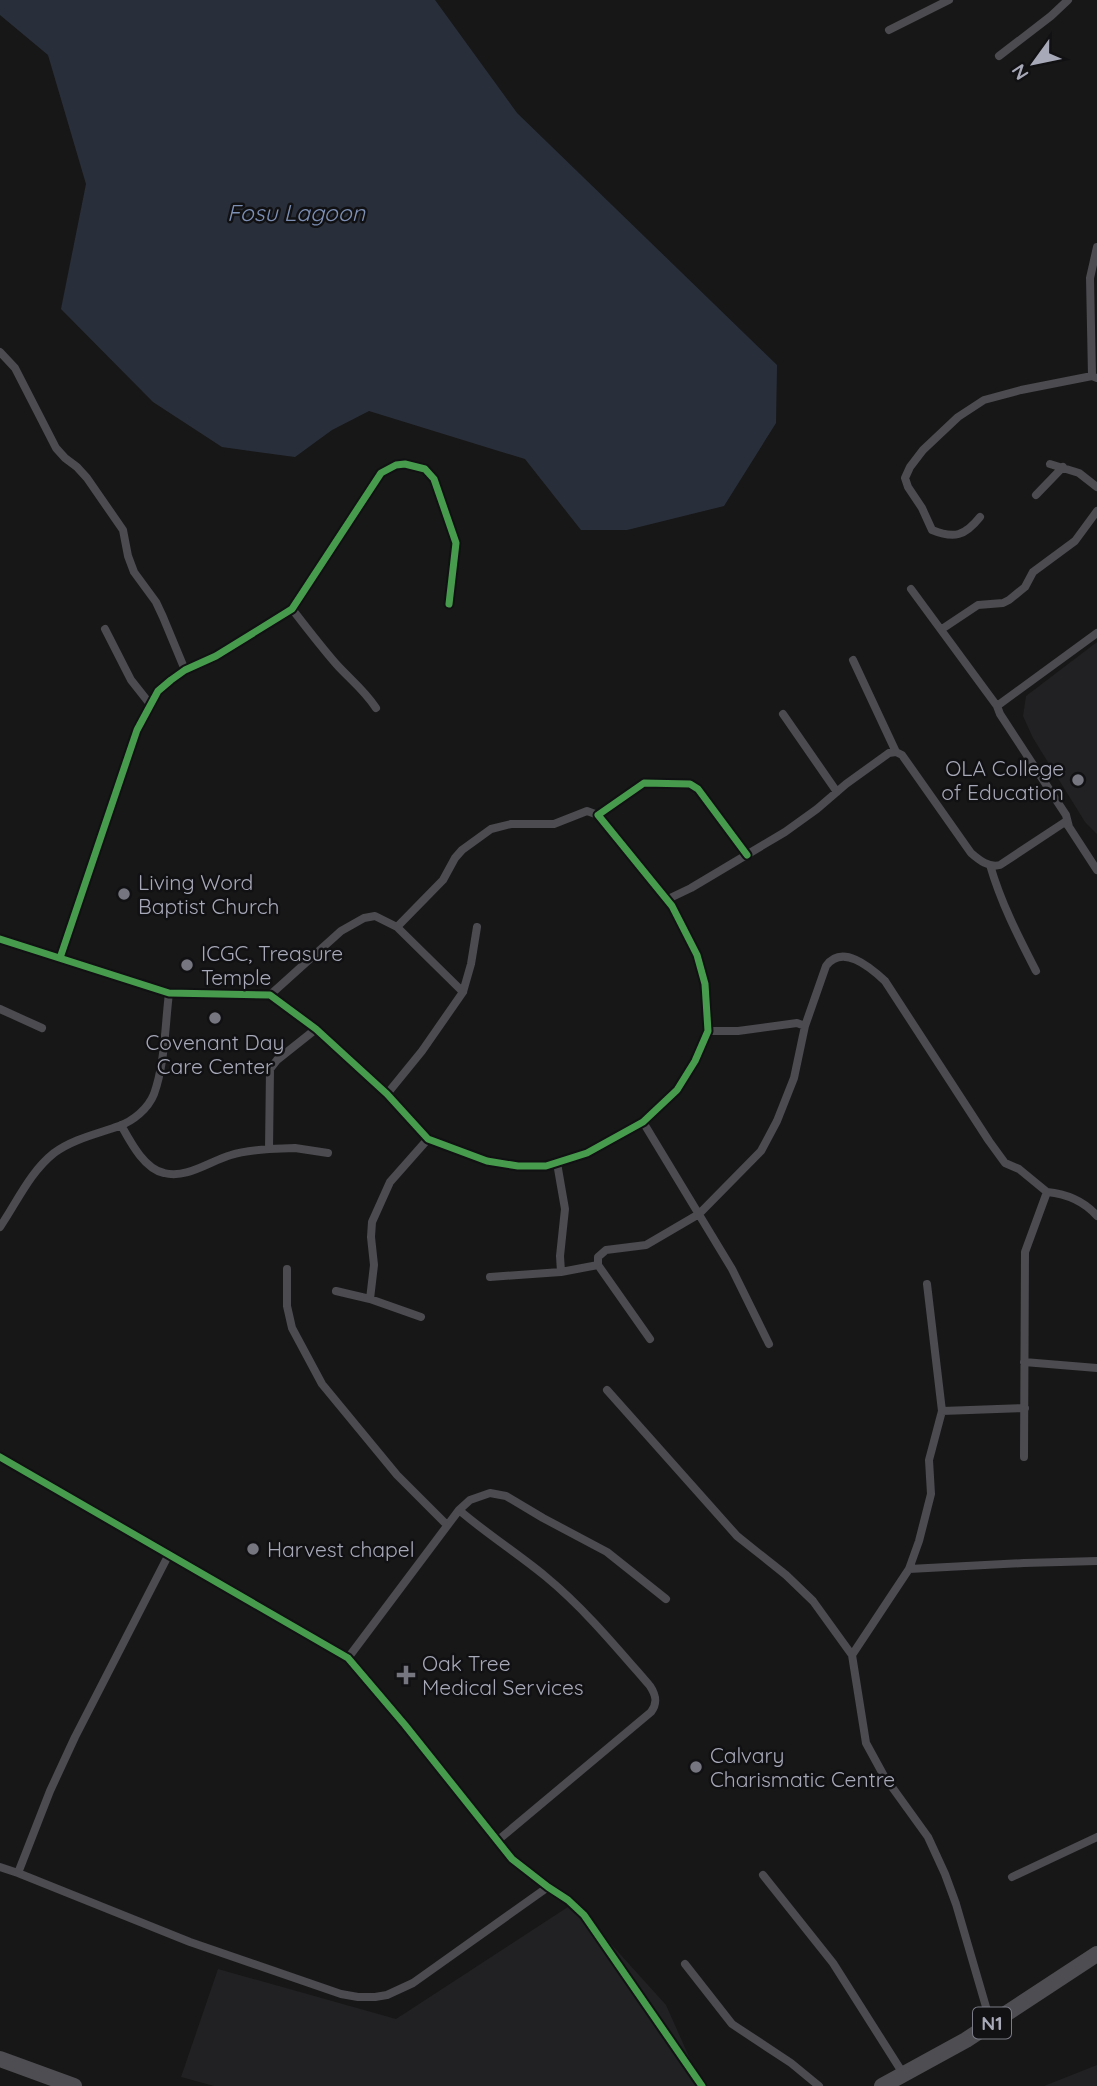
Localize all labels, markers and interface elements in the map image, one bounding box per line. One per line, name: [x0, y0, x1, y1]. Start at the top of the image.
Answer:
north arrow: [999, 28, 1069, 98]
text: N: [1006, 60, 1034, 85]
water label: Fosu Lagoon: [227, 198, 366, 227]
place label: OLA College of Education: [941, 755, 1064, 805]
marker: OLA College of Education: [1070, 772, 1086, 788]
place label: Living Word Baptist Church: [138, 869, 279, 919]
marker: Living Word Baptist Church: [116, 886, 132, 902]
place label: ICGC, Treasure Temple: [201, 940, 343, 990]
marker: ICGC, Treasure Temple: [179, 957, 195, 973]
marker: Covenant Day Care Center: [207, 1010, 223, 1026]
place label: Covenant Day Care Center: [146, 1029, 284, 1079]
place label: Harvest chapel: [267, 1536, 415, 1562]
marker: Harvest chapel: [245, 1541, 261, 1557]
place label: Oak Tree Medical Services: [422, 1650, 584, 1700]
marker: Oak Tree Medical Services: [396, 1665, 416, 1685]
place label: Calvary Charismatic Centre: [710, 1742, 895, 1792]
marker: Calvary Charismatic Centre: [688, 1759, 704, 1775]
road number: N1: [973, 2008, 1011, 2038]

